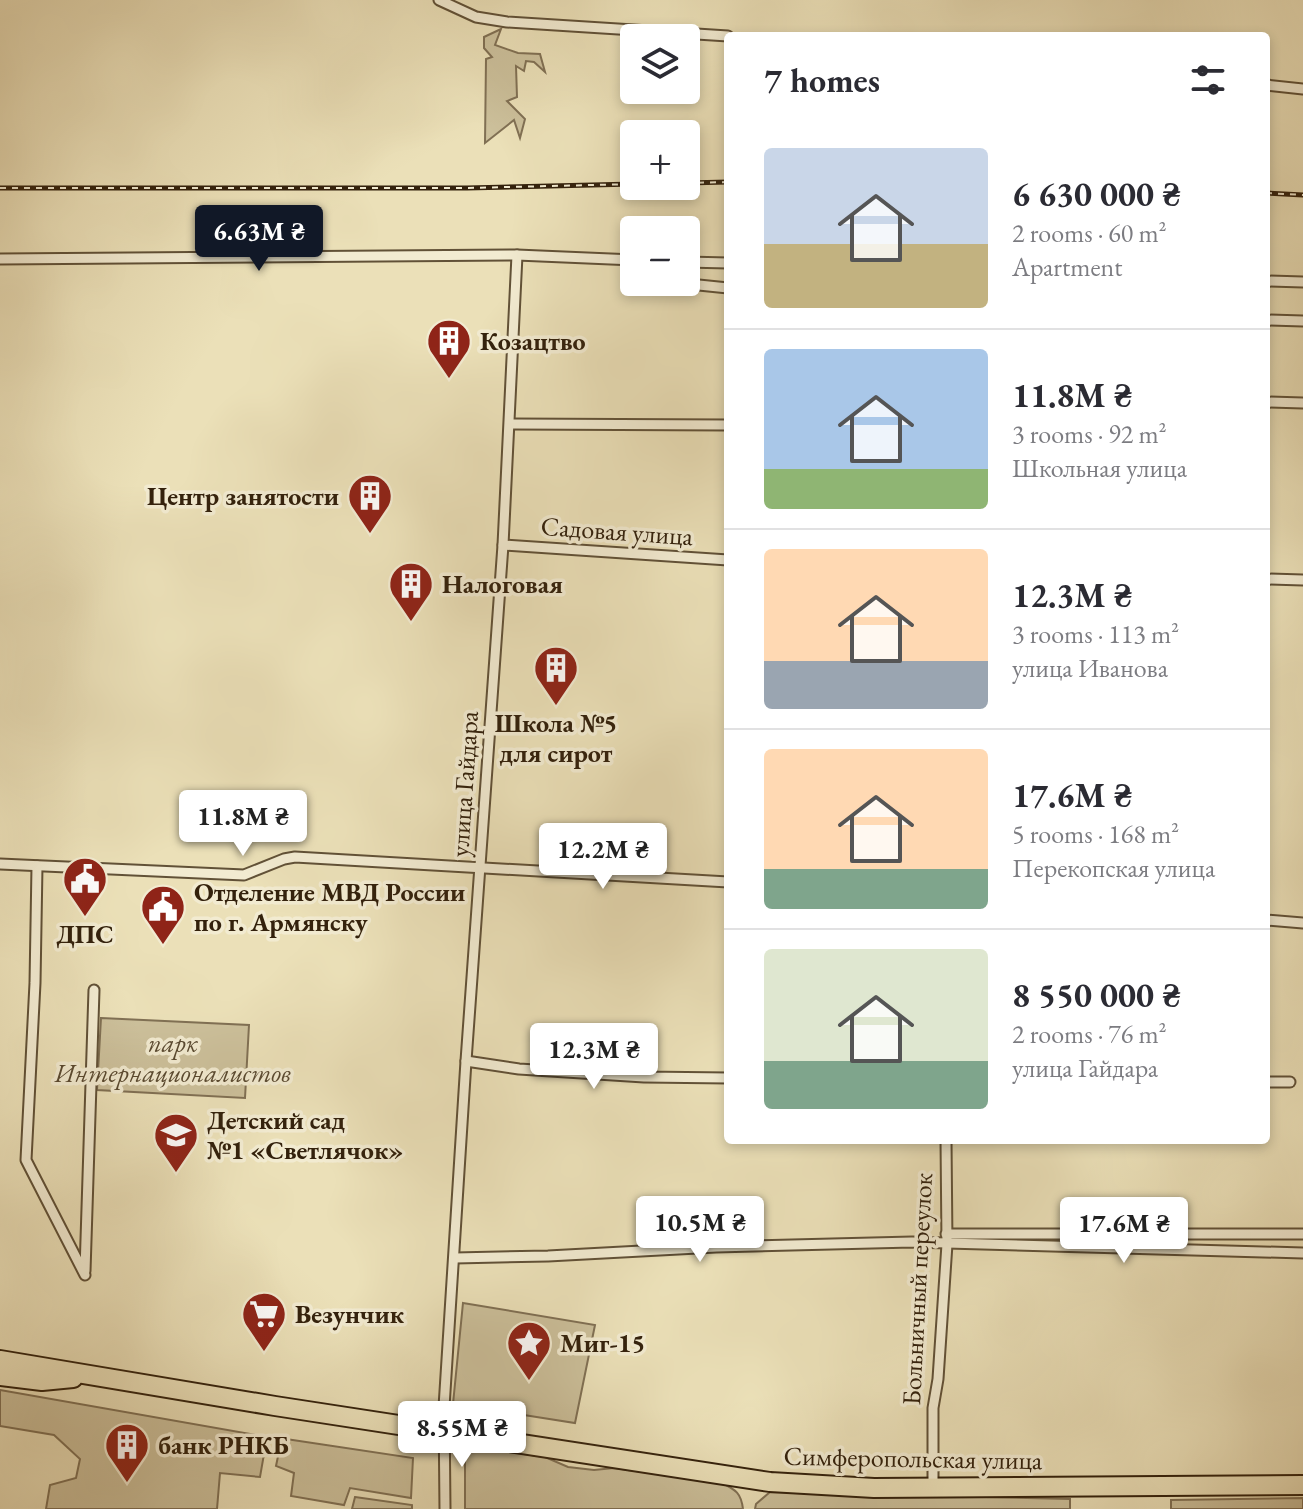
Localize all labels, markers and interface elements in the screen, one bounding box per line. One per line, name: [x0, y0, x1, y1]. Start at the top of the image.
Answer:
map controls: [620, 24, 700, 296]
button: layers: [620, 24, 700, 104]
text: 7 homes: [764, 58, 880, 102]
icon: filters: [1186, 58, 1230, 102]
button: +: [620, 120, 700, 200]
text: 6 630 000 ₴: [1012, 172, 1181, 216]
icon: home: [828, 180, 924, 276]
pin: 6.63M ₴: [185, 205, 333, 273]
text: 6.63M ₴: [213, 214, 305, 248]
button: −: [620, 216, 700, 296]
text: 2 rooms · 60 m²: [1012, 216, 1167, 250]
text: Apartment: [1012, 250, 1122, 284]
building icon: Козацтво: [425, 317, 473, 380]
place label: Козацтво: [480, 324, 586, 358]
text: 11.8M ₴: [1012, 373, 1132, 417]
icon: home: [828, 381, 924, 477]
text: 3 rooms · 92 m²: [1012, 417, 1167, 451]
text: Школьная улица: [1012, 451, 1187, 485]
building icon: Центр занятости: [346, 472, 394, 535]
place label: Центр занятости: [147, 479, 339, 513]
street label: Садовая улица: [540, 509, 695, 553]
building icon: Налоговая: [387, 560, 435, 623]
place label: Налоговая: [442, 567, 563, 601]
text: 12.3M ₴: [1012, 573, 1132, 617]
icon: home: [828, 581, 924, 677]
text: 3 rooms · 113 m²: [1012, 617, 1179, 651]
building icon: Школа №5 для сирот: [532, 644, 580, 707]
text: улица Иванова: [1012, 651, 1168, 685]
place label: Школа №5 для сирот: [495, 706, 617, 770]
street label: улица Гайдара: [442, 709, 486, 858]
text: 17.6M ₴: [1012, 773, 1132, 817]
icon: home: [828, 781, 924, 877]
pin: 11.8M ₴: [169, 790, 317, 858]
text: 11.8M ₴: [197, 799, 289, 833]
text: 5 rooms · 168 m²: [1012, 817, 1179, 851]
pin: 12.2M ₴: [529, 823, 677, 891]
text: 12.2M ₴: [557, 832, 649, 866]
text: Перекопская улица: [1012, 851, 1215, 885]
public building icon: ДПС: [61, 855, 109, 918]
place label: Отделение МВД России по г. Армянску: [194, 875, 465, 939]
public building icon: Отделение МВД России по г. Армянску: [139, 883, 187, 946]
place label: ДПС: [56, 917, 114, 951]
text: 8 550 000 ₴: [1012, 973, 1181, 1017]
icon: home: [828, 981, 924, 1077]
text: 2 rooms · 76 m²: [1012, 1017, 1167, 1051]
pin: 12.3M ₴: [520, 1023, 668, 1091]
park label: парк Интернационалистов: [54, 1026, 291, 1090]
text: 12.3M ₴: [548, 1032, 640, 1066]
text: улица Гайдара: [1012, 1051, 1158, 1085]
place label: Детский сад №1 «Светлячок»: [207, 1103, 403, 1167]
school or university icon: Детский сад №1 «Светлячок»: [152, 1111, 200, 1174]
street label: Больничный переулок: [894, 1171, 940, 1406]
pin: 10.5M ₴: [626, 1196, 774, 1264]
pin: 17.6M ₴: [1050, 1197, 1198, 1265]
text: 10.5M ₴: [654, 1205, 746, 1239]
text: 17.6M ₴: [1078, 1206, 1170, 1240]
supermarket icon: Везунчик: [240, 1290, 288, 1353]
place label: Везунчик: [295, 1297, 405, 1331]
place icon: Миг-15: [505, 1319, 553, 1382]
place label: Миг-15: [560, 1326, 645, 1360]
pin: 8.55M ₴: [388, 1401, 536, 1469]
text: 8.55M ₴: [416, 1410, 508, 1444]
building icon: банк РНКБ: [103, 1421, 151, 1484]
place label: банк РНКБ: [158, 1428, 289, 1462]
street label: Симферопольская улица: [783, 1439, 1043, 1477]

